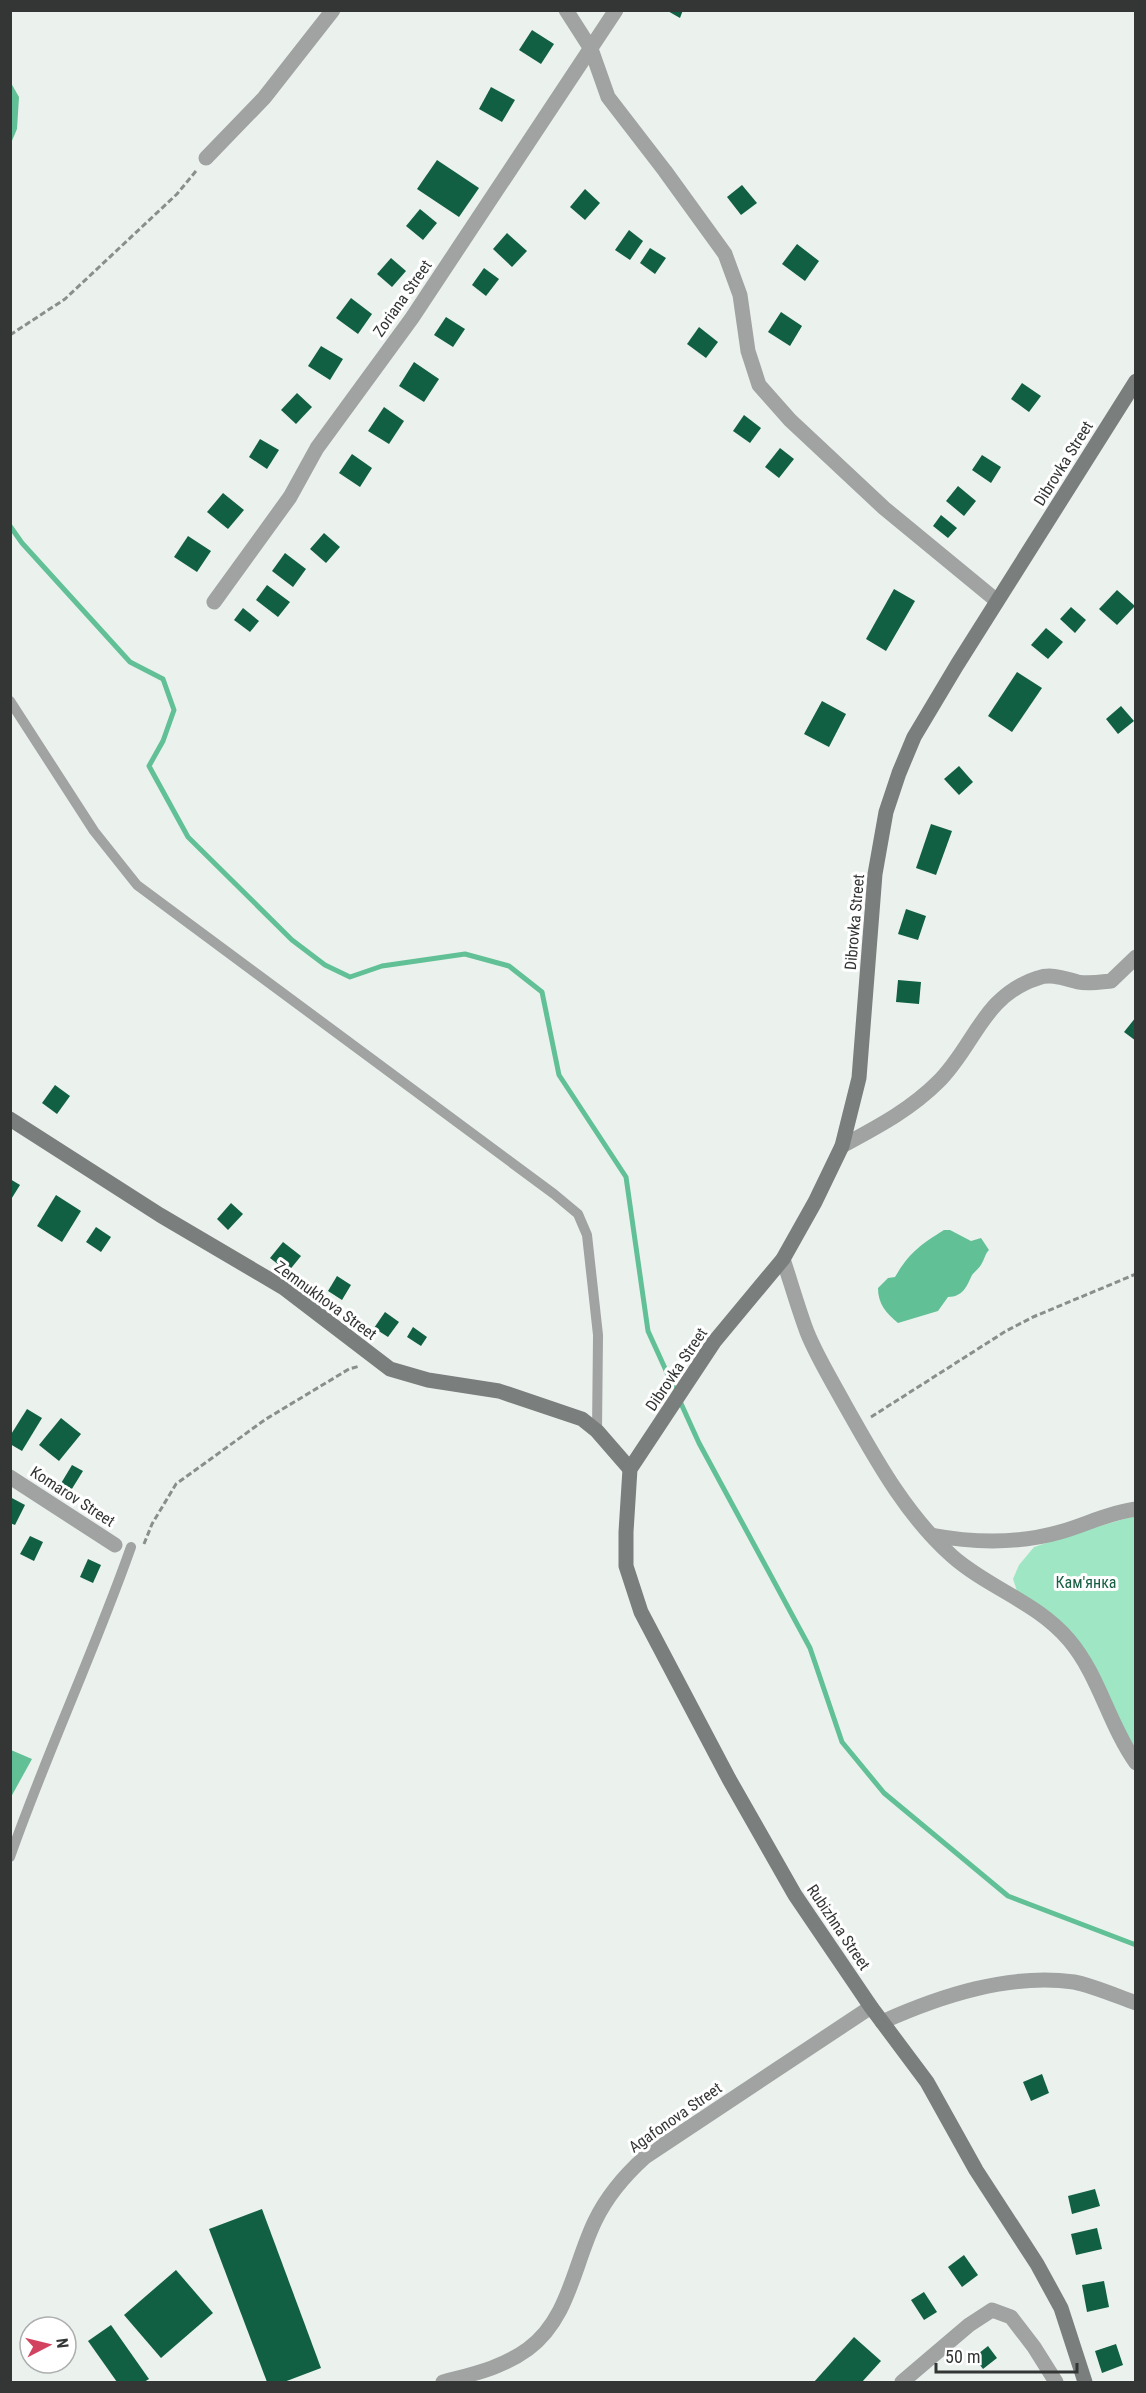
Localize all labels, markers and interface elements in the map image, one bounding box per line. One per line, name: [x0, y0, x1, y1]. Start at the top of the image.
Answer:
street label: Zoriana Street: [369, 256, 436, 340]
street label: Dibrovka Street: [1030, 417, 1097, 509]
street label: Dibrovka Street: [841, 873, 868, 971]
street label: Zemnukhova Street: [271, 1257, 381, 1344]
street label: Dibrovka Street: [642, 1324, 711, 1414]
street label: Komarov Street: [27, 1462, 119, 1531]
park label: Кам'янка: [1056, 1573, 1116, 1592]
street label: Rubizhna Street: [803, 1881, 874, 1974]
street label: Agafonova Street: [625, 2078, 726, 2156]
north arrow: [18, 2315, 78, 2375]
scale bar: [936, 2336, 1077, 2374]
text: N: [52, 2337, 72, 2349]
text: 50 m: [945, 2346, 980, 2367]

